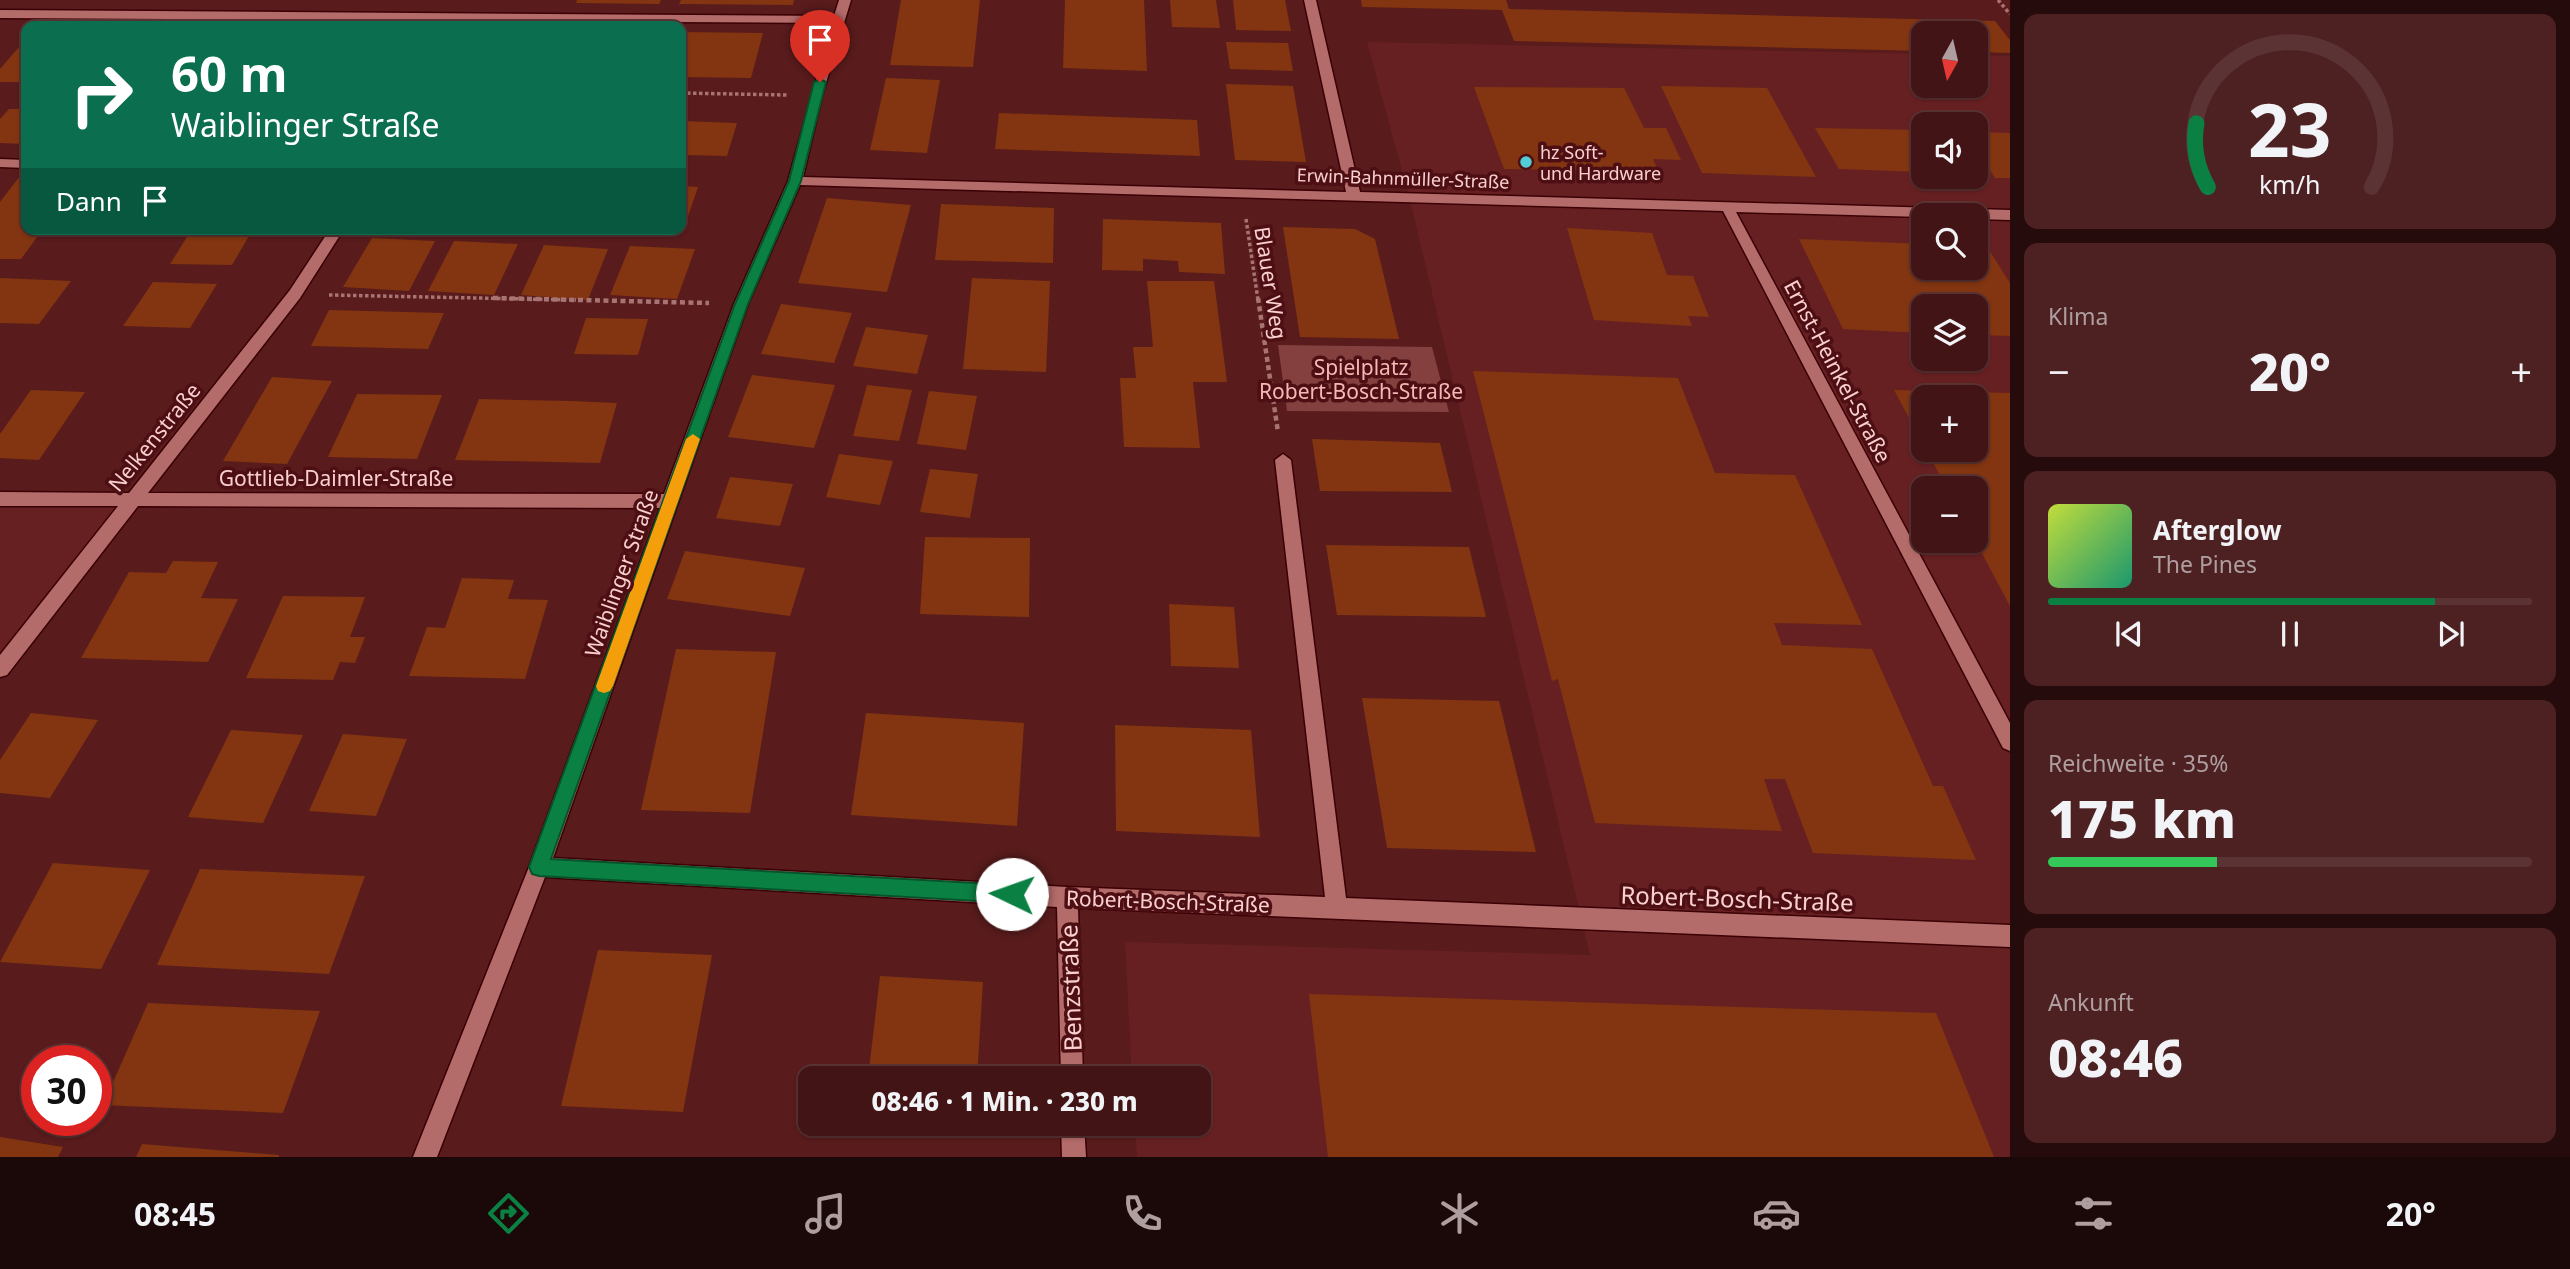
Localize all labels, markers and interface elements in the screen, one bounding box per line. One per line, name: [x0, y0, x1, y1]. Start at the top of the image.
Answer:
pin: [790, 10, 850, 82]
icon: arrive: [801, 21, 839, 59]
north arrow: [1911, 21, 1988, 98]
map controls: [1911, 21, 1988, 553]
text: 60 m: [171, 40, 288, 106]
icon: right: [56, 49, 147, 140]
text: 23: [2248, 80, 2332, 179]
text: Waiblinger Straße: [171, 103, 439, 146]
button: sound: [1911, 112, 1988, 189]
place label: hz Soft- und Hardware: [1540, 140, 1661, 185]
marker: hz Soft- und Hardware: [1518, 154, 1534, 170]
street label: Erwin-Bahnmüller-Straße: [1296, 162, 1510, 194]
text: km/h: [2259, 167, 2321, 201]
icon: arrive: [136, 182, 174, 220]
text: Dann: [56, 183, 122, 219]
button: search: [1911, 203, 1988, 280]
street label: Blauer Weg: [1248, 225, 1294, 341]
street label: Ernst-Heinkel-Straße: [1778, 275, 1898, 467]
button: layers: [1911, 294, 1988, 371]
text: Klima: [2048, 300, 2109, 332]
text: 20°: [2249, 335, 2331, 406]
text: −: [2048, 345, 2070, 397]
text: +: [2510, 345, 2532, 397]
park label: Spielplatz Robert-Bosch-Straße: [1259, 353, 1463, 405]
street label: Nelkenstraße: [102, 377, 206, 497]
button: +: [1911, 385, 1988, 462]
street label: Gottlieb-Daimler-Straße: [219, 464, 453, 492]
button: −: [1911, 476, 1988, 553]
street label: Waiblinger Straße: [578, 485, 664, 661]
text: Afterglow: [2153, 512, 2281, 548]
text: The Pines: [2153, 548, 2257, 580]
icon: previous: [2110, 615, 2148, 653]
icon: pause: [2271, 615, 2309, 653]
icon: next: [2432, 615, 2470, 653]
text: Reichweite · 35%: [2048, 747, 2228, 779]
text: 175 km: [2048, 782, 2236, 853]
position arrow: [975, 857, 1049, 931]
street label: Robert-Bosch-Straße: [1620, 877, 1854, 919]
street label: Robert-Bosch-Straße: [1066, 883, 1270, 919]
street label: Benzstraße: [1051, 924, 1089, 1052]
text: Ankunft: [2048, 986, 2134, 1018]
text: 08:46: [2048, 1021, 2183, 1092]
speed limit sign: 30: [21, 1045, 112, 1136]
text: 08:46 · 1 Min. · 230 m: [871, 1083, 1138, 1119]
icon: directions: [484, 1189, 533, 1238]
icon: music: [801, 1189, 850, 1238]
icon: phone: [1118, 1189, 1167, 1238]
icon: climate: [1435, 1189, 1484, 1238]
icon: car: [1752, 1189, 1801, 1238]
icon: filters: [2069, 1189, 2118, 1238]
text: 08:45: [134, 1192, 216, 1235]
text: 20°: [2386, 1192, 2436, 1235]

